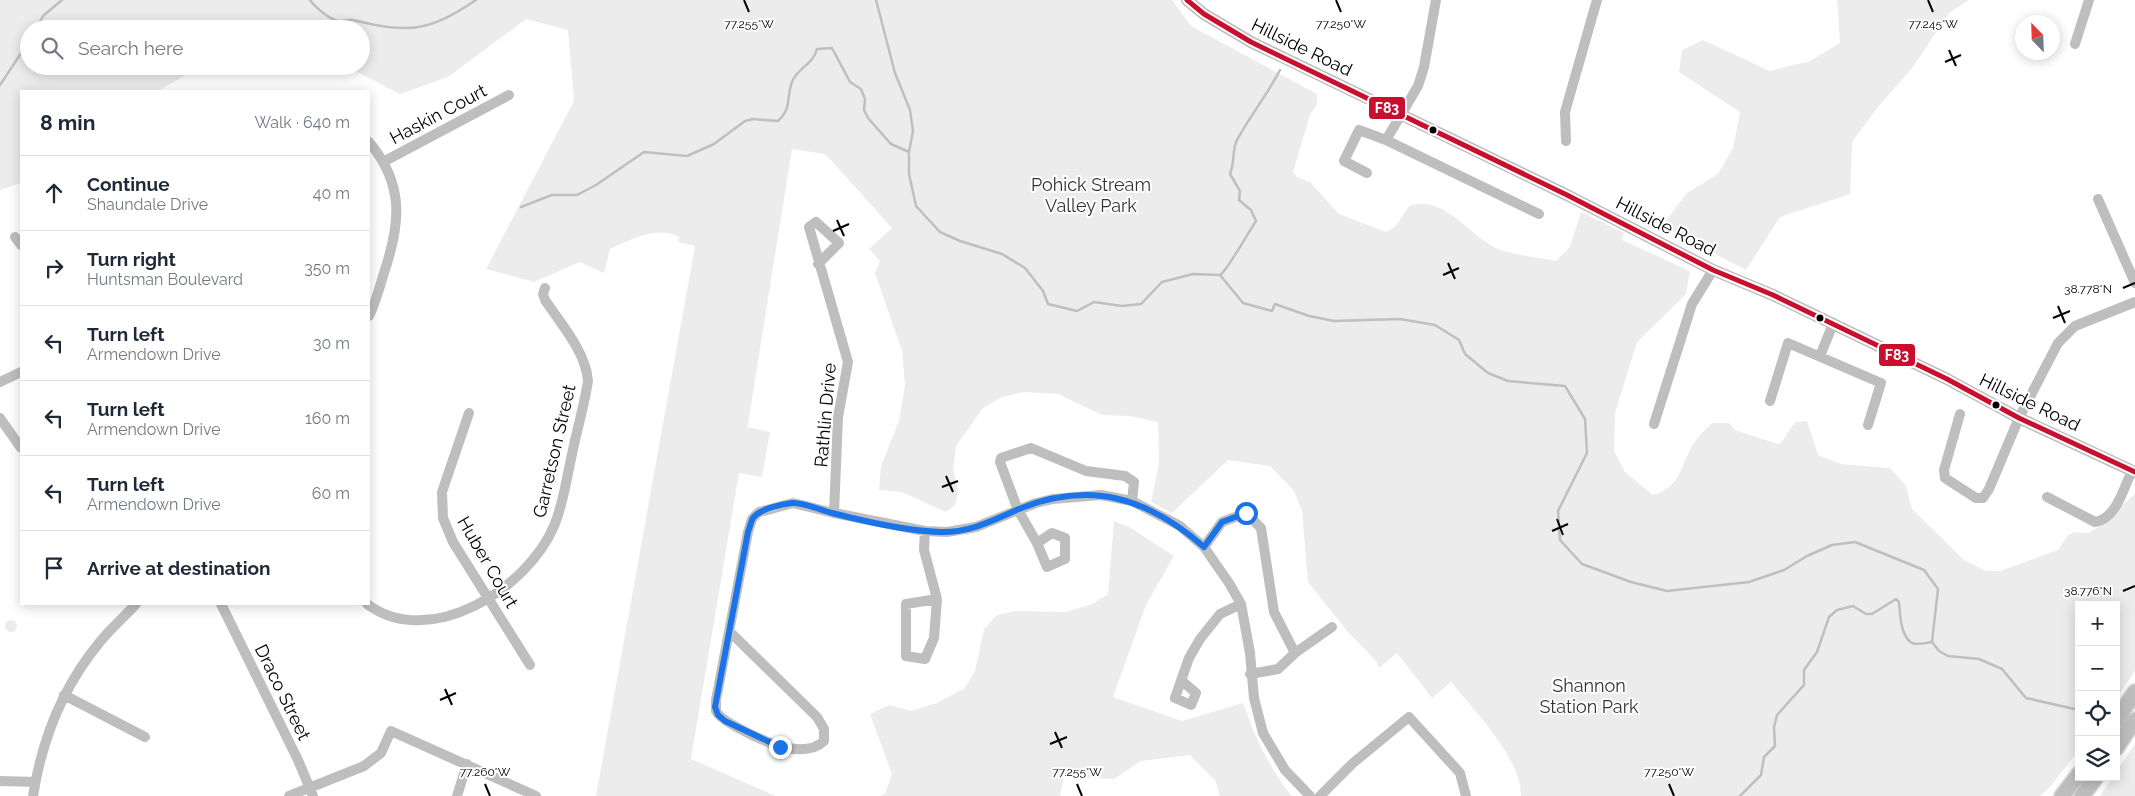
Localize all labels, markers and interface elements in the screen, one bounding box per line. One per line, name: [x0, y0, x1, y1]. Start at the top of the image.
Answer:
street label: Hillside Road: [1248, 14, 1356, 80]
north arrow: [2015, 15, 2060, 60]
text: 77.255°W: [724, 17, 774, 31]
text: 77.250°W: [1316, 17, 1366, 31]
text: 77.245°W: [1908, 17, 1958, 31]
search box: [20, 20, 370, 75]
icon: search: [38, 34, 66, 62]
text: Search here: [78, 37, 184, 59]
street label: Haskin Court: [386, 80, 490, 148]
line badge: F83: [1368, 96, 1406, 120]
text: F83: [1375, 100, 1399, 116]
text: 8 min: [40, 110, 95, 135]
text: Walk · 640 m: [254, 113, 350, 132]
unlabelled marker: [1428, 125, 1438, 135]
text: Continue: [87, 173, 170, 195]
park label: Pohick Stream Valley Park: [1031, 174, 1151, 216]
icon: ahead: [40, 179, 68, 207]
text: 40 m: [313, 184, 350, 203]
street label: Hillside Road: [1613, 192, 1719, 260]
text: Shaundale Drive: [87, 195, 208, 214]
text: Turn right: [87, 248, 176, 270]
icon: right: [40, 254, 68, 282]
text: 350 m: [304, 259, 350, 278]
text: Huntsman Boulevard: [87, 270, 243, 289]
text: 38.778°N: [2064, 282, 2112, 296]
unlabelled marker: [1815, 313, 1825, 323]
text: Turn left: [87, 323, 164, 345]
icon: left: [40, 329, 68, 357]
text: 30 m: [313, 334, 350, 353]
line badge: F83: [1878, 343, 1916, 367]
text: Armendown Drive: [87, 345, 221, 364]
text: F83: [1885, 347, 1909, 363]
street label: Rathlin Drive: [810, 361, 840, 468]
street label: Hillside Road: [1976, 369, 2084, 435]
street label: Garretson Street: [528, 382, 580, 520]
text: Turn left: [87, 398, 164, 420]
unlabelled marker: [1991, 400, 2001, 410]
icon: left: [40, 404, 68, 432]
text: 160 m: [305, 409, 350, 428]
text: Armendown Drive: [87, 420, 221, 439]
text: Turn left: [87, 473, 164, 495]
icon: left: [40, 479, 68, 507]
text: 60 m: [312, 484, 350, 503]
text: Armendown Drive: [87, 495, 221, 514]
route start: [1235, 502, 1258, 525]
street label: Huber Court: [453, 512, 523, 612]
icon: arrive: [40, 554, 68, 582]
text: Arrive at destination: [87, 557, 271, 579]
text: 38.776°N: [2064, 584, 2112, 598]
map controls: [2075, 601, 2120, 781]
button: +: [2075, 601, 2120, 646]
street label: Draco Street: [251, 641, 315, 743]
button: −: [2075, 646, 2120, 691]
park label: Shannon Station Park: [1539, 675, 1639, 717]
button: locate: [2075, 691, 2120, 736]
route end: [769, 736, 792, 759]
button: layers: [2075, 736, 2120, 781]
text: 77.260°W: [460, 765, 511, 779]
text: 77.255°W: [1052, 765, 1102, 779]
text: 77.250°W: [1644, 765, 1694, 779]

